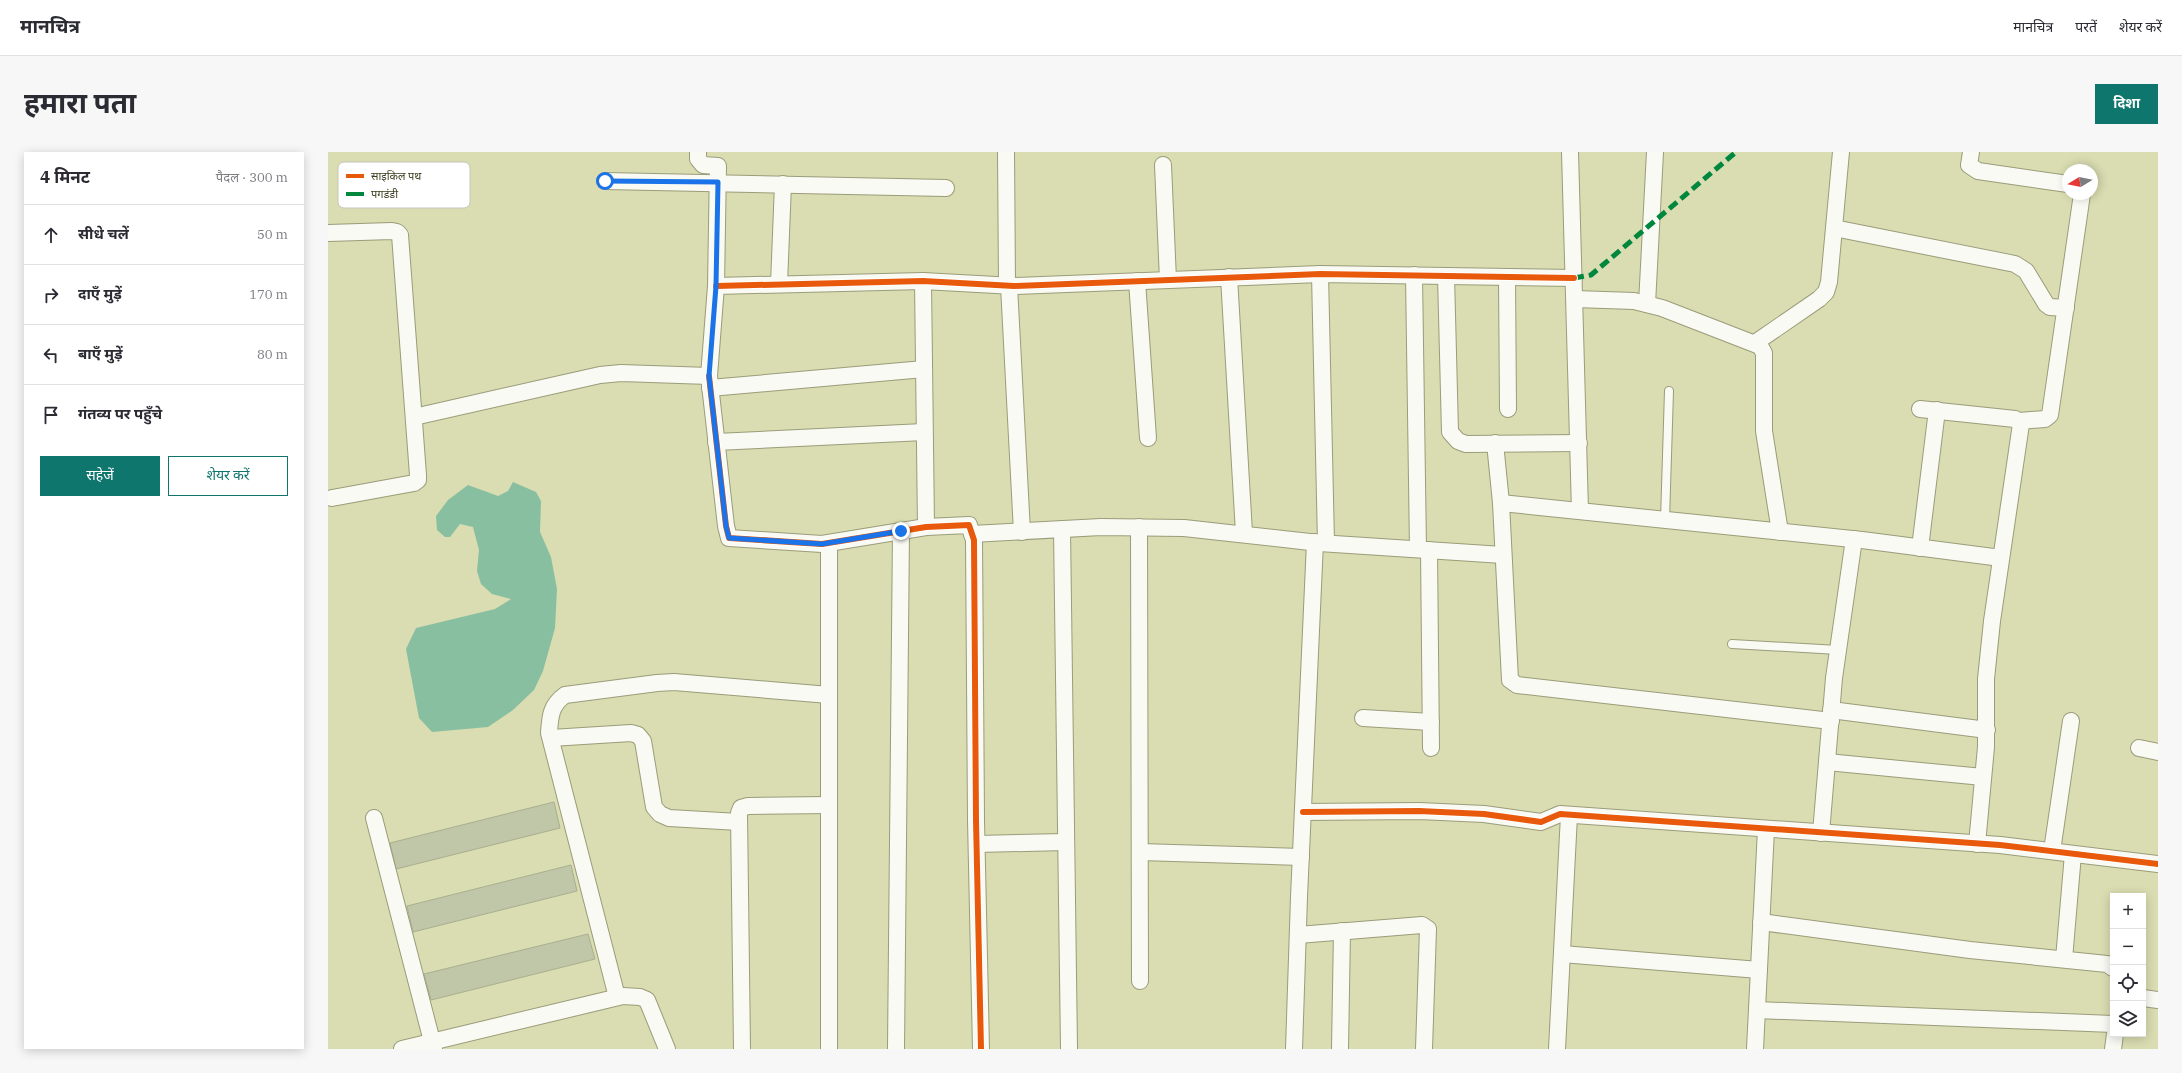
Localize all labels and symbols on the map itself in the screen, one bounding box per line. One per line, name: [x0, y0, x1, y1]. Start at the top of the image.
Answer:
legend: [338, 162, 470, 208]
north arrow: [2062, 164, 2098, 200]
text: साइकिल पथ: [371, 169, 422, 183]
route start: [596, 172, 614, 190]
text: पगडंडी: [371, 187, 398, 201]
route end: [892, 522, 910, 540]

